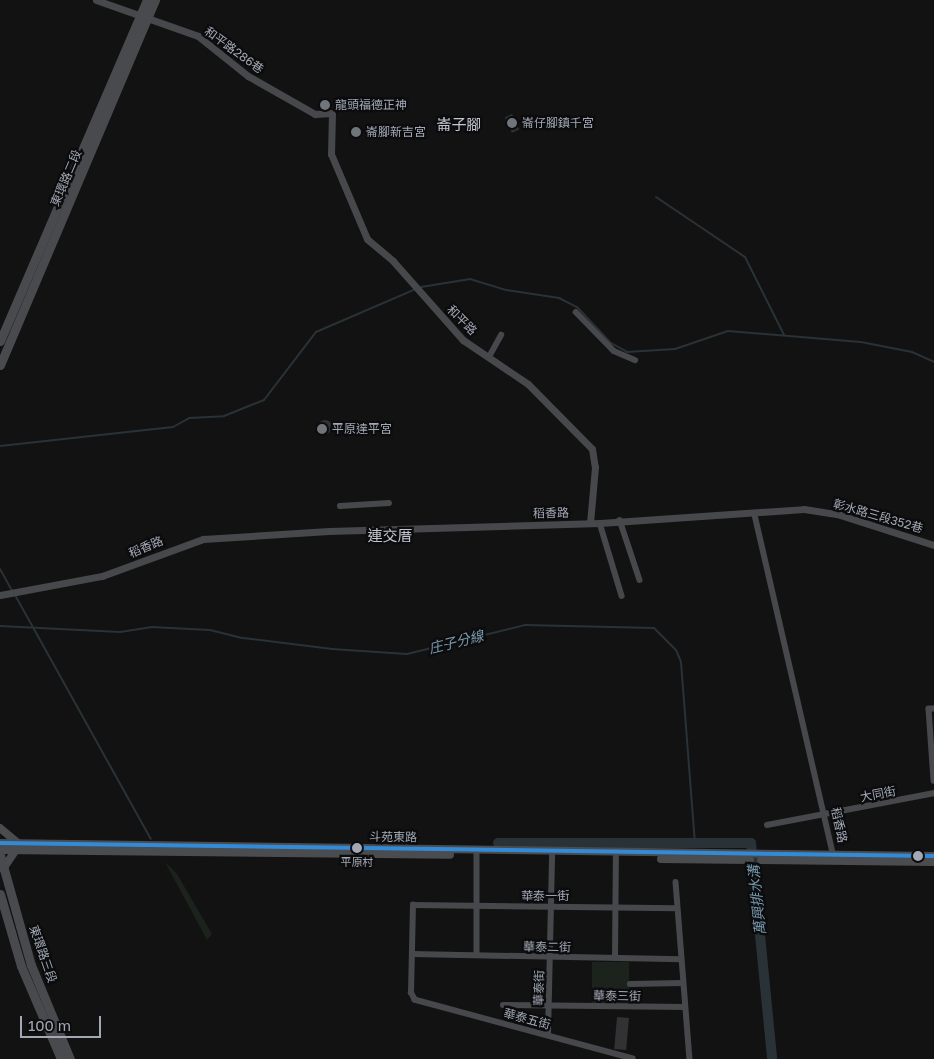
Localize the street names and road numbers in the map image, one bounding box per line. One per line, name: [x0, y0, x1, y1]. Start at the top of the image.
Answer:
street label: 和平路286巷: [202, 24, 266, 76]
street label: 東環路二段: [48, 148, 84, 208]
street label: 和平路: [444, 302, 480, 338]
street label: 彰水路三段352巷: [831, 496, 925, 536]
street label: 稻香路: [533, 505, 569, 521]
street label: 稻香路: [127, 533, 165, 561]
street label: 大同街: [859, 783, 897, 805]
street label: 稻香路: [828, 806, 850, 844]
street label: 斗苑東路: [369, 829, 417, 845]
street label: 華泰一街: [521, 889, 569, 903]
street label: 東環路三段: [26, 923, 60, 985]
street label: 華泰二街: [523, 939, 571, 955]
street label: 華泰街: [531, 970, 547, 1006]
street label: 華泰三街: [593, 988, 641, 1004]
street label: 華泰五街: [502, 1006, 552, 1032]

